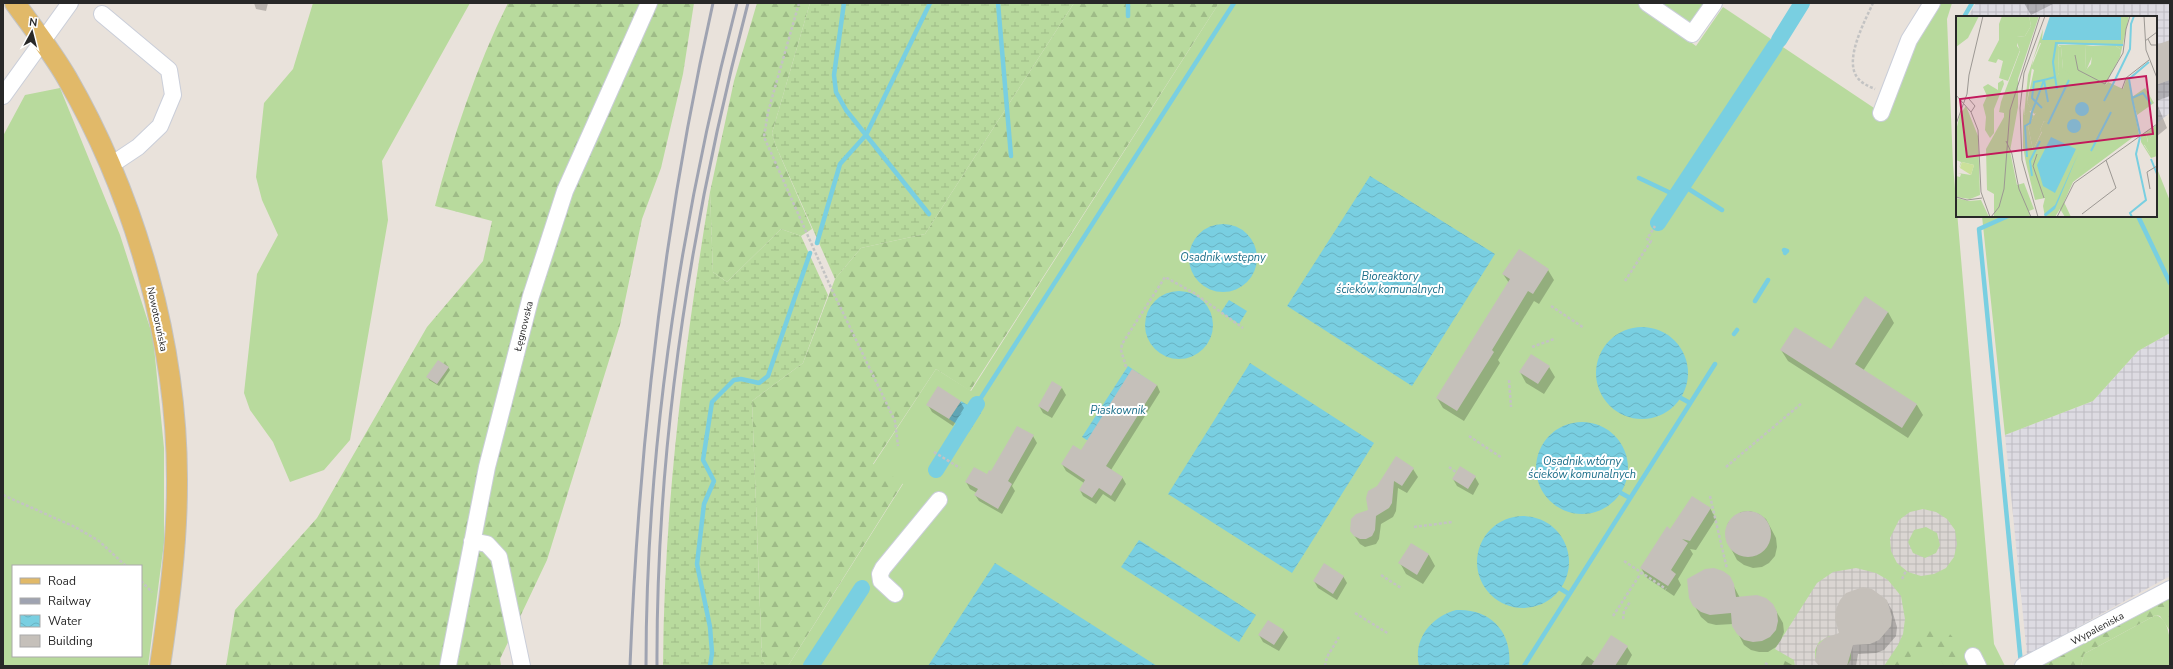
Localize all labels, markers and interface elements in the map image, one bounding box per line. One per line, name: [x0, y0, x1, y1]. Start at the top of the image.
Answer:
north arrow: [12, 12, 52, 52]
text: N: [28, 15, 38, 31]
inset map: [1956, 16, 2157, 217]
water label: Osadnik wstępny: [1180, 250, 1266, 265]
water label: Bioreaktory ścieków komunalnych: [1336, 269, 1444, 297]
street label: Nowotoruńska: [143, 286, 171, 353]
street label: Łęgnowska: [511, 300, 537, 354]
water label: Piaskownik: [1090, 403, 1146, 418]
water label: Osadnik wtórny ścieków komunalnych: [1528, 454, 1636, 482]
legend: [12, 565, 142, 657]
text: Road: [48, 573, 76, 589]
text: Railway: [48, 593, 92, 609]
street label: Wypaleniska: [2068, 609, 2126, 649]
text: Water: [48, 613, 82, 629]
text: Building: [48, 633, 93, 649]

